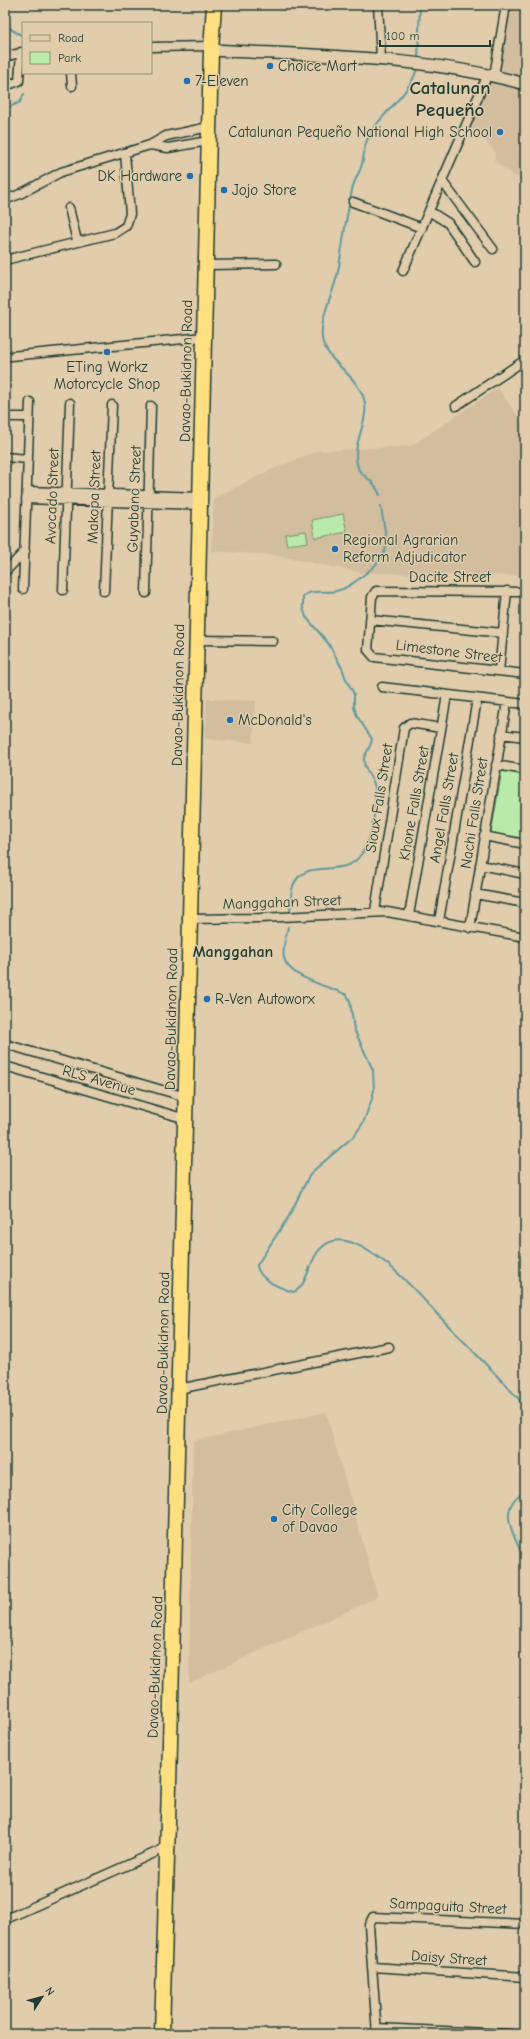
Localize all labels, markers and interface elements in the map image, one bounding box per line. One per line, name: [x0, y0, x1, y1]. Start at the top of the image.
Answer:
legend: [22, 22, 152, 74]
scale bar: [380, 22, 490, 48]
text: 100 m: [386, 29, 419, 43]
text: Road: [58, 31, 84, 45]
text: Park: [58, 51, 81, 65]
place label: Choice Mart: [278, 57, 358, 75]
marker: Choice Mart: [265, 61, 275, 71]
place label: 7-Eleven: [195, 72, 249, 90]
marker: 7-Eleven: [182, 76, 192, 86]
district label: Catalunan Pequeño: [409, 77, 491, 121]
place label: Catalunan Pequeño National High School: [228, 123, 492, 141]
marker: Catalunan Pequeño National High School: [495, 127, 505, 137]
place label: DK Hardware: [97, 167, 182, 185]
marker: DK Hardware: [185, 171, 195, 181]
place label: Jojo Store: [232, 181, 297, 199]
marker: Jojo Store: [219, 185, 229, 195]
street label: Davao-Bukidnon Road: [176, 300, 196, 442]
marker: ETing Workz Motorcycle Shop: [102, 347, 112, 357]
place label: ETing Workz Motorcycle Shop: [54, 358, 160, 393]
street label: Guyabano Street: [123, 444, 145, 553]
street label: Avocado Street: [41, 447, 63, 544]
street label: Makopa Street: [83, 449, 105, 544]
place label: Regional Agrarian Reform Adjudicator: [343, 531, 466, 566]
marker: Regional Agrarian Reform Adjudicator: [330, 544, 340, 554]
street label: Dacite Street: [409, 568, 492, 586]
street label: Davao-Bukidnon Road: [168, 624, 188, 766]
street label: Limestone Street: [395, 636, 504, 667]
place label: McDonald's: [238, 711, 312, 729]
marker: McDonald's: [225, 715, 235, 725]
street label: Sioux Falls Street: [361, 741, 397, 854]
street label: Khone Falls Street: [395, 744, 433, 862]
street label: Angel Falls Street: [425, 751, 463, 865]
street label: Nachi Falls Street: [456, 755, 492, 870]
street label: Manggahan Street: [222, 891, 342, 913]
district label: Manggahan: [193, 943, 273, 961]
street label: Davao-Bukidnon Road: [161, 948, 181, 1090]
place label: R-Ven Autoworx: [215, 990, 316, 1008]
marker: R-Ven Autoworx: [202, 994, 212, 1004]
street label: RLS Avenue: [60, 1061, 138, 1099]
street label: Davao-Bukidnon Road: [153, 1272, 173, 1414]
place label: City College of Davao: [282, 1501, 358, 1536]
marker: City College of Davao: [269, 1514, 279, 1524]
street label: Davao-Bukidnon Road: [144, 1596, 166, 1738]
street label: Sampaguita Street: [389, 1894, 508, 1918]
street label: Daisy Street: [410, 1946, 488, 1970]
north arrow: [22, 1977, 62, 2017]
text: N: [42, 1985, 57, 1998]

